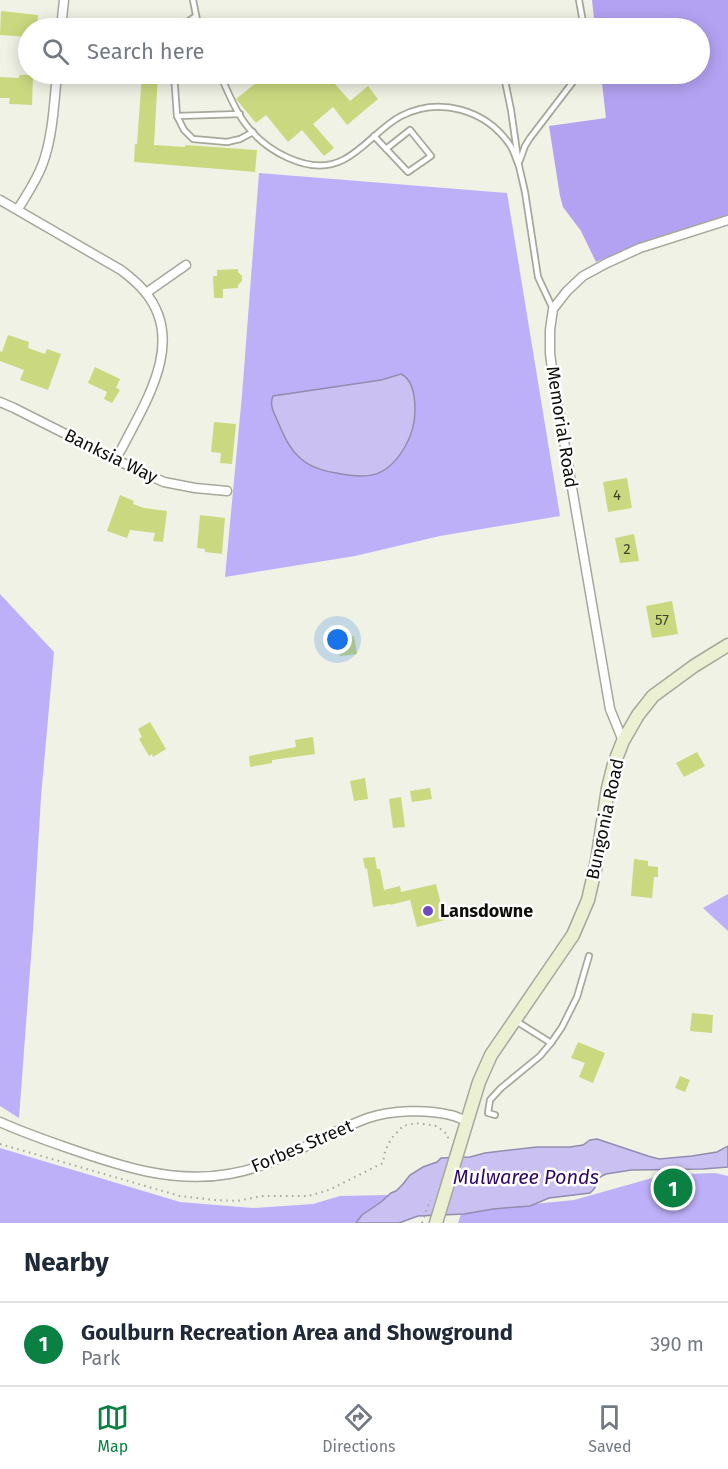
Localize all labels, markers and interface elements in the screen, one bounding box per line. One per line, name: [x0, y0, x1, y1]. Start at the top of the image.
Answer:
search box: [18, 18, 710, 84]
icon: search: [39, 35, 72, 68]
text: Search here: [87, 38, 205, 65]
street label: Memorial Road: [542, 365, 582, 489]
street label: Banksia Way: [61, 424, 161, 488]
house number: 4: [613, 486, 621, 504]
house number: 2: [623, 540, 631, 558]
house number: 57: [655, 611, 669, 629]
your location: [323, 625, 352, 654]
street label: Bungonia Road: [581, 756, 629, 882]
place label: Lansdowne: [440, 900, 533, 922]
marker: Lansdowne: [421, 904, 435, 918]
street label: Forbes Street: [248, 1115, 357, 1177]
water label: Mulwaree Ponds: [453, 1165, 599, 1189]
pin: 1: [654, 1166, 692, 1210]
text: Nearby: [24, 1247, 109, 1278]
text: Goulburn Recreation Area and Showground: [81, 1319, 513, 1346]
text: 1: [39, 1332, 48, 1356]
text: 390 m: [650, 1332, 704, 1356]
text: Park: [81, 1346, 120, 1370]
tab: Map: [96, 1401, 129, 1456]
tab: Directions: [322, 1401, 396, 1456]
tab: Saved: [588, 1401, 632, 1456]

